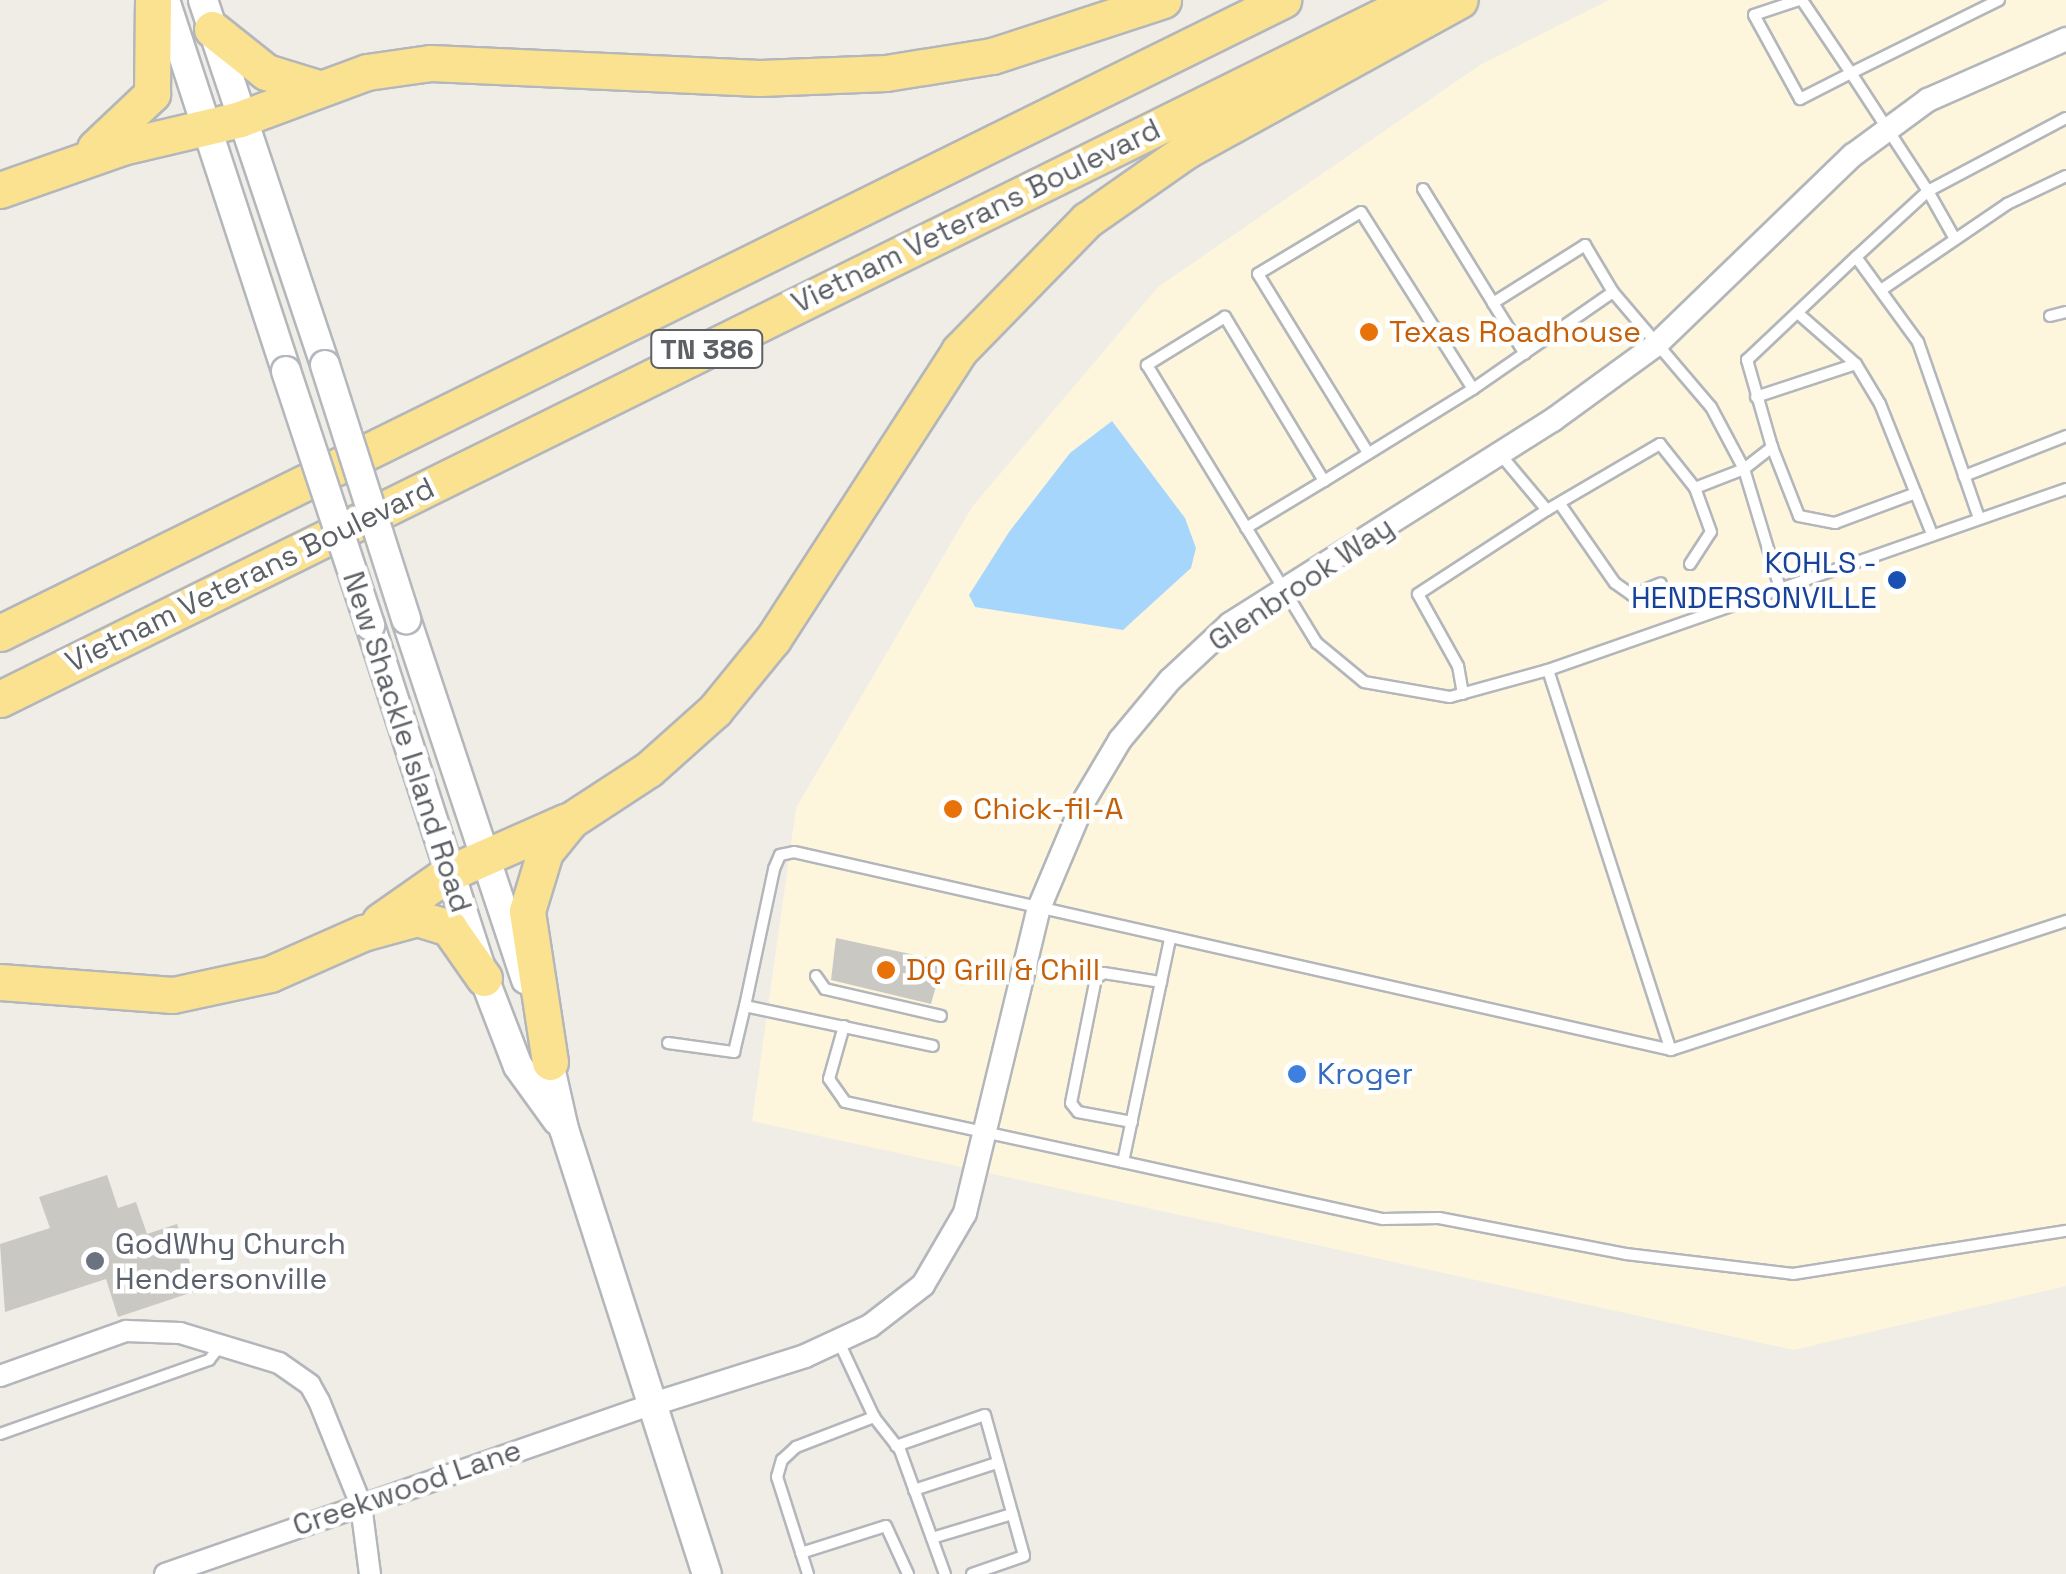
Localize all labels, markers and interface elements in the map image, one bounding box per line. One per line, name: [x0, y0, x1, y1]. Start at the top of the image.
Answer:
street label: Vietnam Veterans Boulevard: [786, 111, 1166, 321]
place label: Texas Roadhouse: [1389, 314, 1641, 350]
marker: Texas Roadhouse: [1358, 321, 1380, 343]
road number: TN 386: [650, 326, 764, 372]
street label: Vietnam Veterans Boulevard: [60, 470, 440, 680]
street label: Glenbrook Way: [1202, 509, 1400, 659]
place label: KOHLS - HENDERSONVILLE: [1631, 545, 1877, 616]
street label: New Shackle Island Road: [335, 567, 479, 917]
marker: KOHLS - HENDERSONVILLE: [1886, 569, 1908, 591]
place label: Chick-fil-A: [973, 791, 1123, 827]
marker: Chick-fil-A: [942, 798, 964, 820]
place label: DQ Grill & Chill: [906, 952, 1100, 988]
marker: DQ Grill & Chill: [875, 959, 897, 981]
place label: Kroger: [1317, 1056, 1413, 1092]
marker: Kroger: [1286, 1063, 1308, 1085]
place label: GodWhy Church Hendersonville: [115, 1226, 346, 1296]
marker: GodWhy Church Hendersonville: [84, 1250, 106, 1272]
street label: Creekwood Lane: [288, 1432, 526, 1544]

